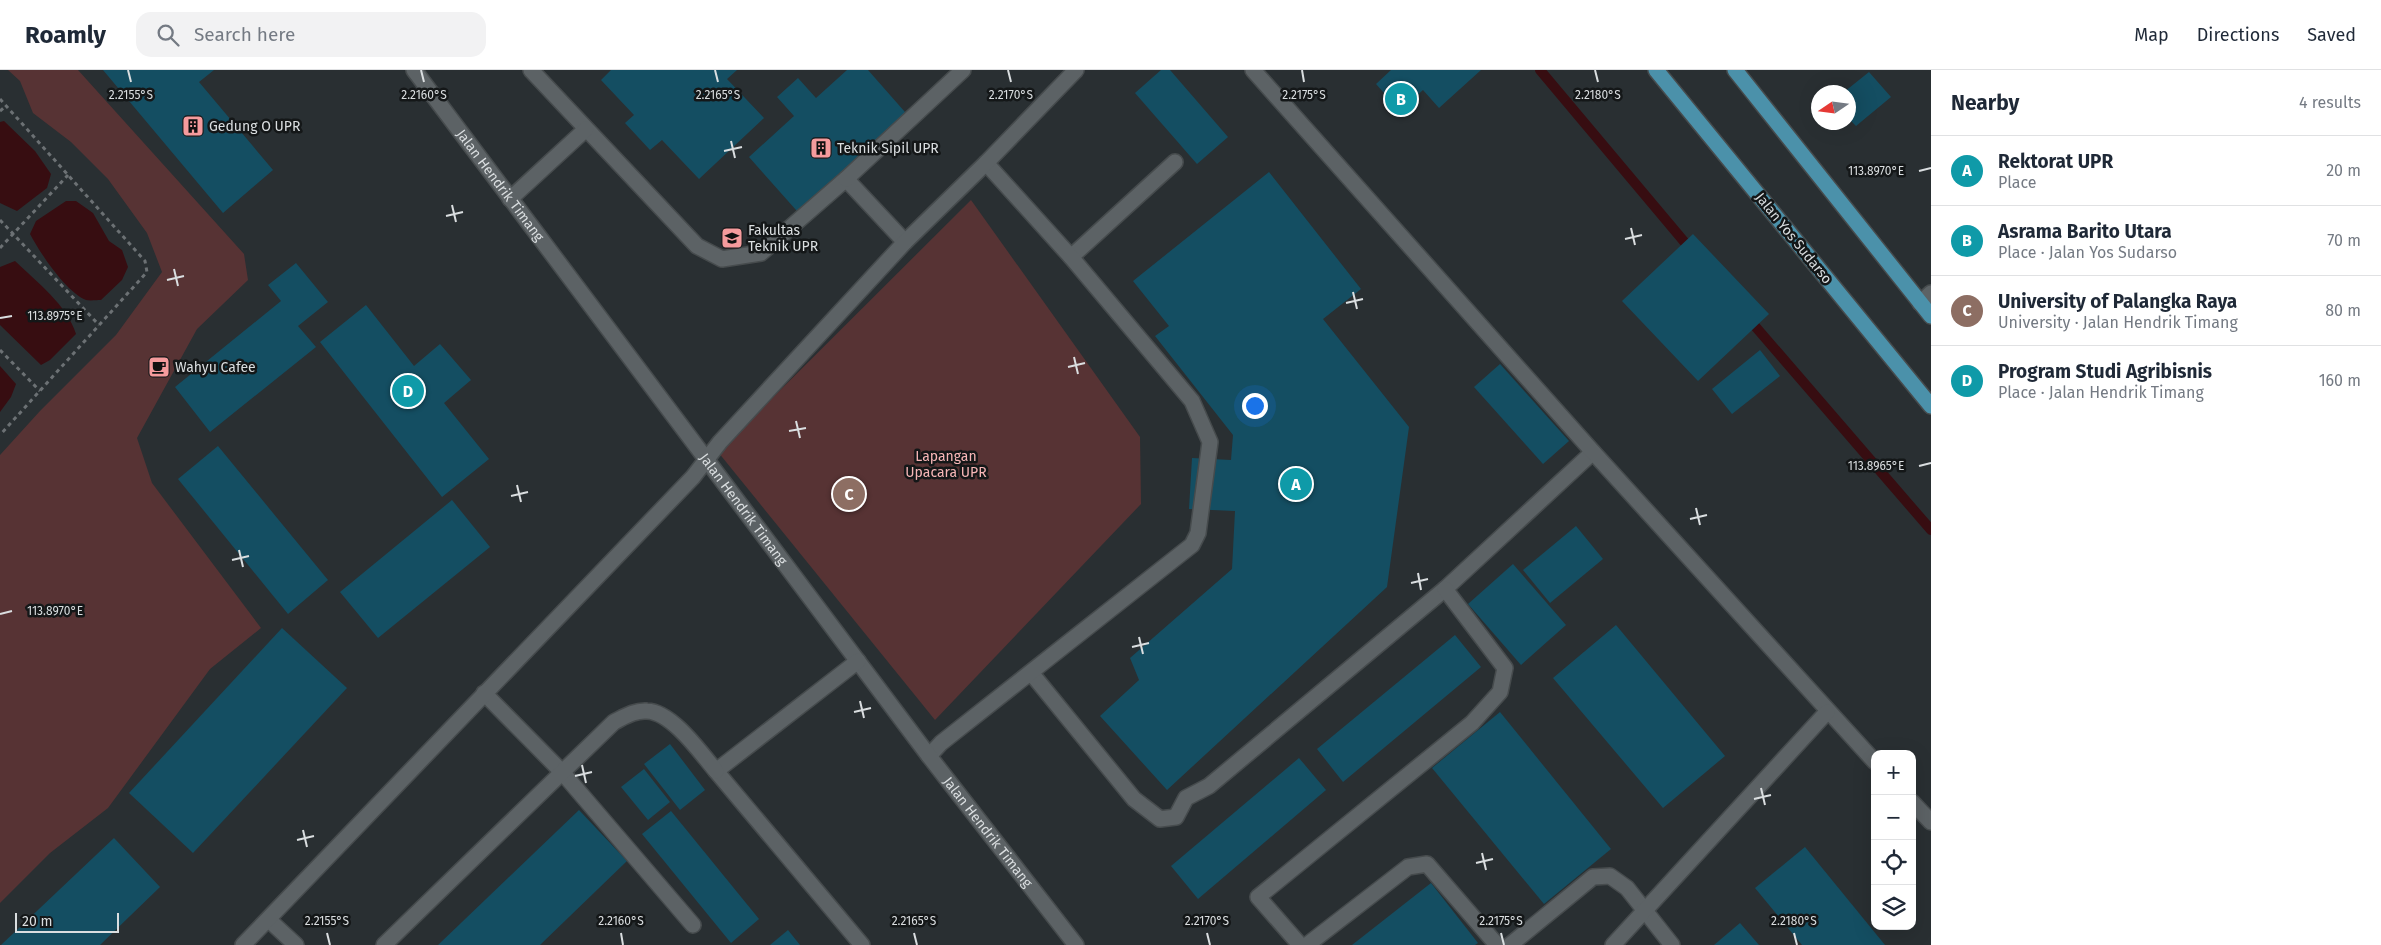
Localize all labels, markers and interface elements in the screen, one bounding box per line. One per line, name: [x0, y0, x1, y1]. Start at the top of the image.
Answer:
search box: [136, 12, 486, 57]
text: Roamly: [25, 21, 106, 49]
icon: search: [154, 21, 182, 49]
text: Search here: [194, 23, 295, 46]
text: Map: [2134, 24, 2169, 46]
text: Directions: [2197, 24, 2279, 46]
text: Saved: [2307, 24, 2356, 46]
pin: B: [1385, 80, 1417, 118]
north arrow: [1811, 85, 1856, 130]
text: 2.2155°S: [109, 88, 154, 102]
text: 2.2160°S: [401, 88, 447, 102]
text: 2.2165°S: [696, 88, 741, 102]
text: 2.2170°S: [989, 88, 1034, 102]
text: 2.2175°S: [1282, 88, 1326, 102]
text: 2.2180°S: [1575, 88, 1621, 102]
text: Nearby: [1951, 90, 2019, 116]
text: 4 results: [2299, 93, 2361, 112]
building icon: Gedung O UPR: [181, 114, 205, 138]
place label: Gedung O UPR: [209, 118, 301, 135]
street label: Jalan Hendrik Timang: [453, 126, 548, 245]
building icon: Teknik Sipil UPR: [809, 136, 833, 160]
place label: Teknik Sipil UPR: [837, 140, 939, 157]
text: Rektorat UPR: [1998, 150, 2113, 173]
text: A: [1962, 161, 1972, 180]
text: 20 m: [2326, 161, 2361, 180]
text: 113.8970°E: [1848, 164, 1904, 178]
text: Place: [1998, 173, 2037, 192]
street label: Jalan Yos Sudarso: [1752, 189, 1836, 287]
text: Asrama Barito Utara: [1998, 220, 2172, 243]
place label: Fakultas Teknik UPR: [748, 222, 819, 255]
school or university icon: Fakultas Teknik UPR: [720, 226, 744, 250]
text: B: [1962, 231, 1972, 250]
text: 70 m: [2327, 231, 2361, 250]
text: Place · Jalan Yos Sudarso: [1998, 243, 2177, 262]
text: University of Palangka Raya: [1998, 290, 2237, 313]
text: C: [1962, 301, 1972, 320]
text: 80 m: [2325, 301, 2361, 320]
text: 113.8975°E: [27, 309, 83, 323]
text: University · Jalan Hendrik Timang: [1998, 313, 2238, 332]
cafe icon: Wahyu Cafee: [147, 355, 171, 379]
place label: Wahyu Cafee: [175, 359, 256, 376]
text: Program Studi Agribisnis: [1998, 360, 2212, 383]
text: D: [1962, 371, 1972, 390]
text: 160 m: [2319, 371, 2361, 390]
pin: D: [392, 372, 424, 410]
text: Place · Jalan Hendrik Timang: [1998, 383, 2204, 402]
your location: [1242, 393, 1268, 419]
park label: Lapangan Upacara UPR: [905, 448, 987, 481]
street label: Jalan Hendrik Timang: [696, 450, 791, 569]
text: 113.8965°E: [1848, 459, 1904, 473]
pin: A: [1280, 465, 1312, 503]
pin: C: [833, 475, 865, 513]
text: 113.8970°E: [27, 604, 83, 618]
map controls: [1871, 750, 1916, 930]
button: +: [1871, 750, 1916, 795]
street label: Jalan Hendrik Timang: [939, 773, 1036, 892]
button: −: [1871, 795, 1916, 840]
button: locate: [1871, 840, 1916, 885]
button: layers: [1871, 885, 1916, 930]
scale bar: [15, 910, 119, 933]
text: 20 m: [22, 913, 52, 930]
text: 2.2155°S: [305, 914, 350, 928]
text: 2.2160°S: [598, 914, 644, 928]
text: 2.2165°S: [892, 914, 937, 928]
text: 2.2170°S: [1185, 914, 1230, 928]
text: 2.2175°S: [1479, 914, 1523, 928]
text: 2.2180°S: [1771, 914, 1817, 928]

